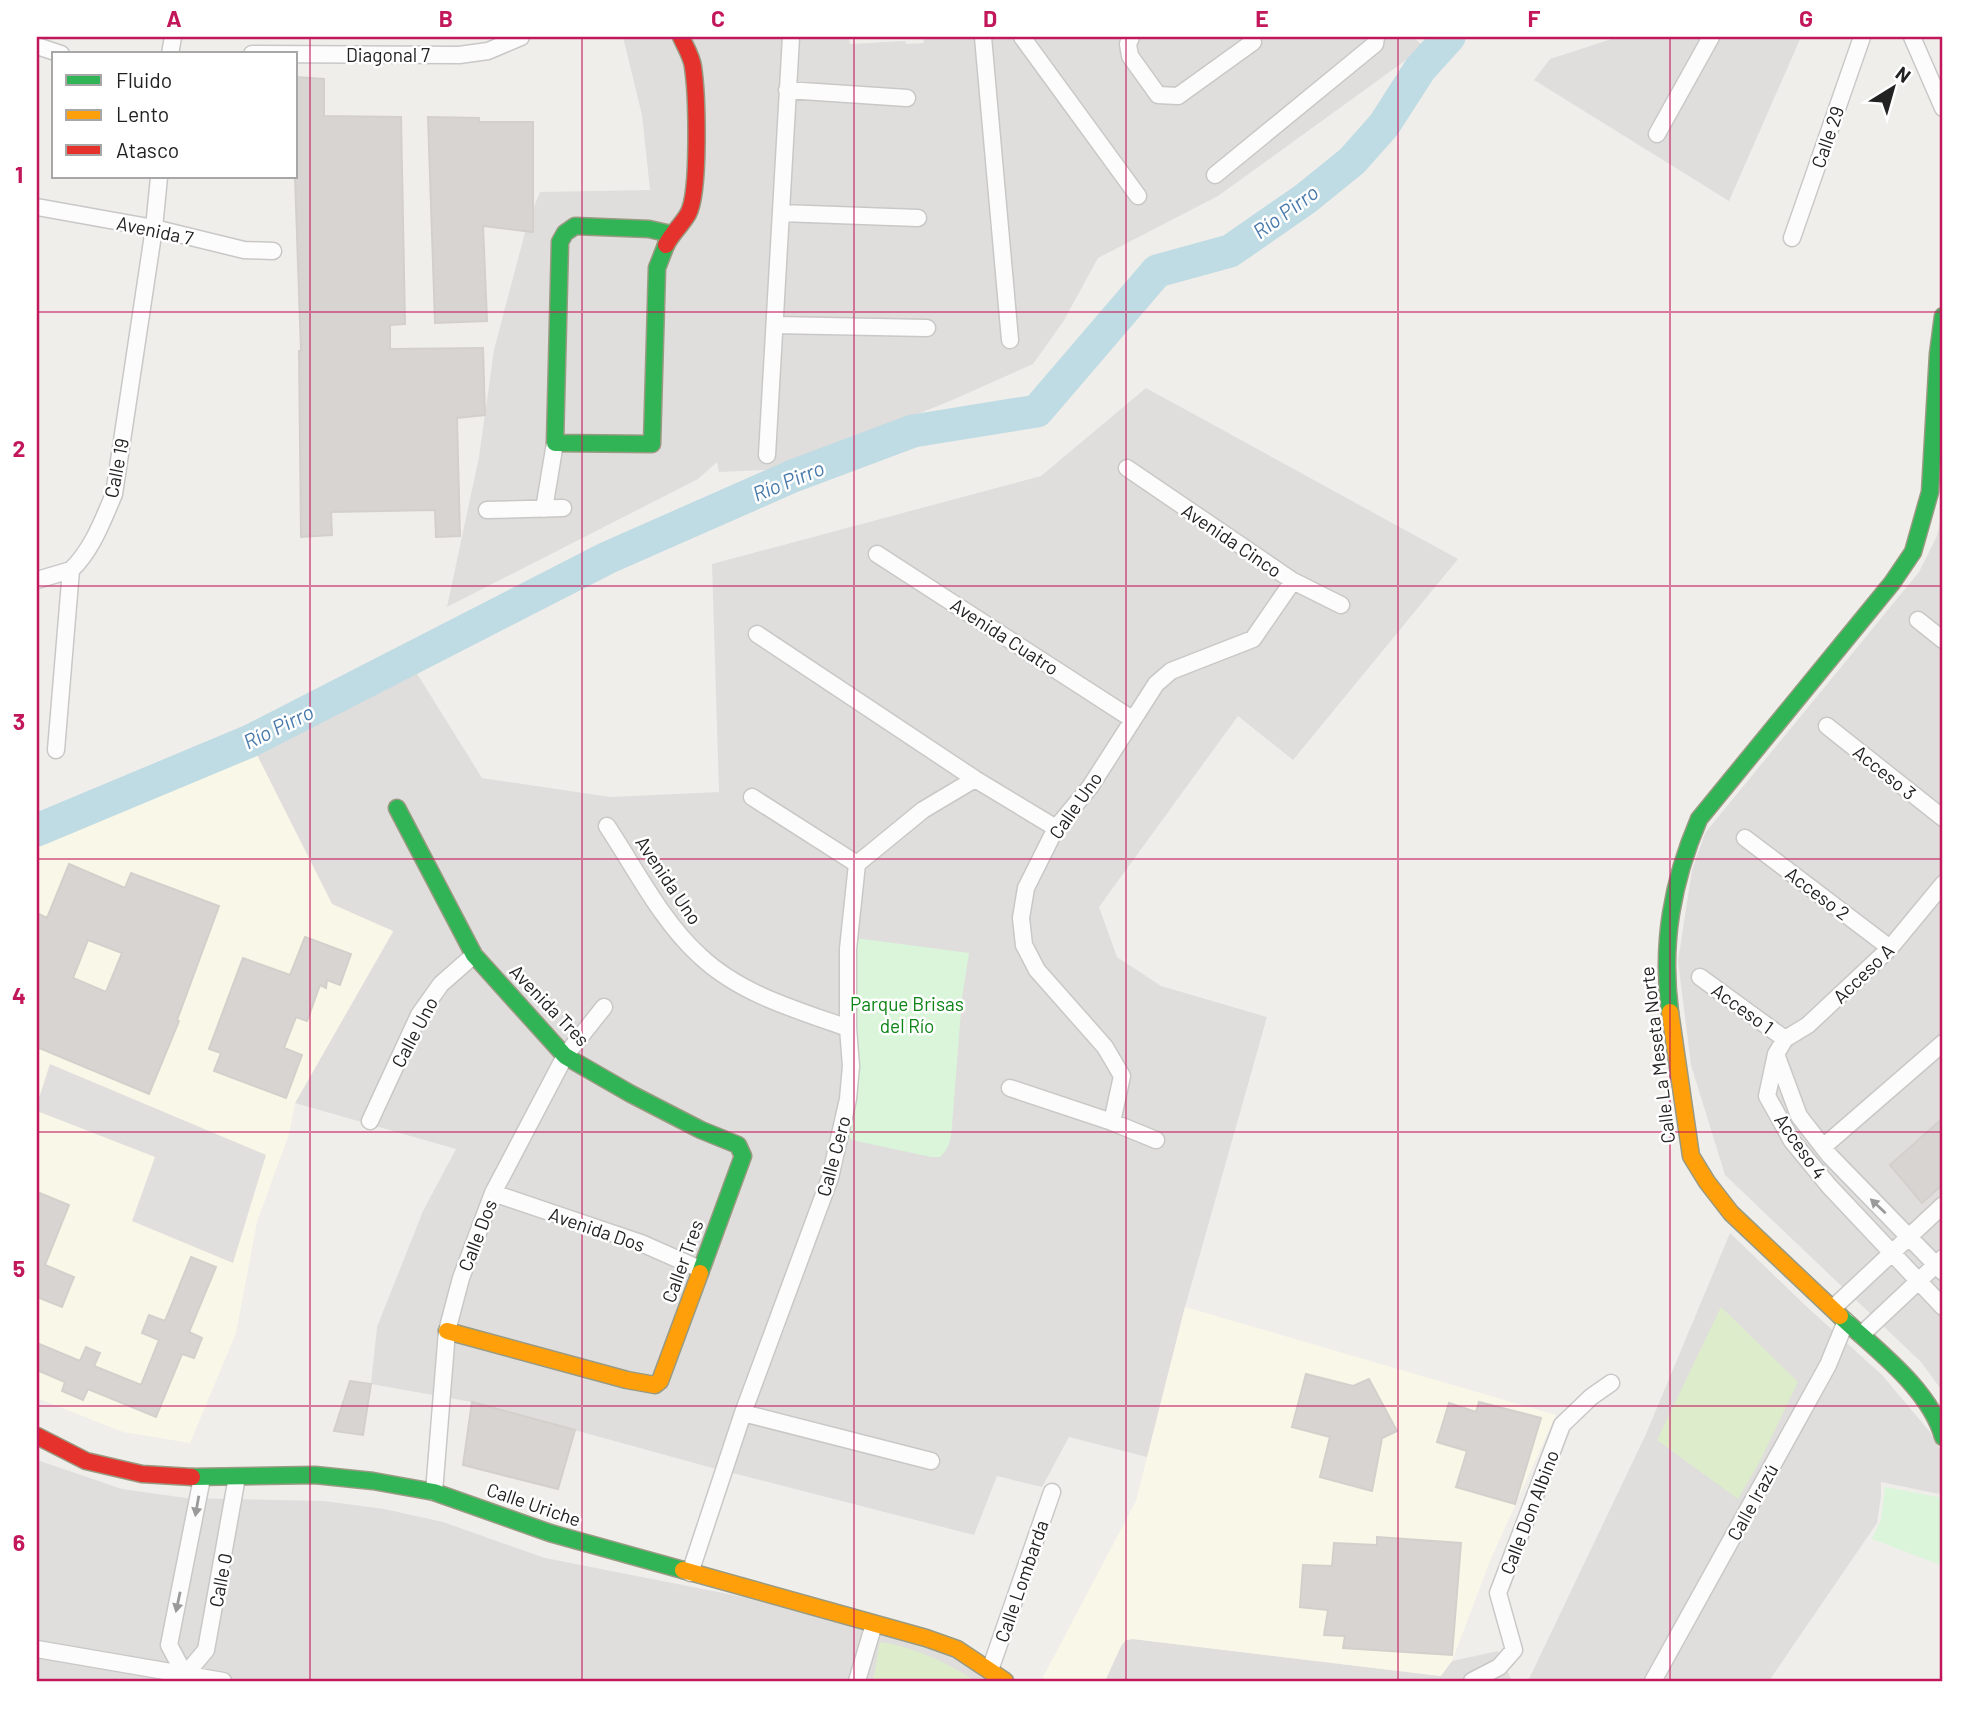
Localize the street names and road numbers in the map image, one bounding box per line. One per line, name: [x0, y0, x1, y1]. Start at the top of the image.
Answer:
street label: Diagonal 7: [346, 43, 430, 66]
street label: Calle 29: [1806, 103, 1848, 171]
street label: Avenida 7: [115, 211, 195, 249]
street label: Calle 19: [99, 436, 133, 500]
street label: Avenida Cinco: [1178, 498, 1286, 582]
street label: Avenida Cuatro: [947, 593, 1063, 679]
street label: Acceso 3: [1849, 740, 1921, 804]
street label: Calle Uno: [1044, 767, 1106, 843]
street label: Avenida Uno: [631, 831, 707, 929]
street label: Acceso 2: [1781, 861, 1855, 925]
street label: Acceso A: [1828, 938, 1898, 1008]
street label: Avenida Tres: [505, 959, 595, 1051]
street label: Calle La Meseta Norte: [1635, 965, 1679, 1145]
street label: Acceso 1: [1708, 978, 1778, 1038]
street label: Calle Uno: [386, 993, 442, 1071]
street label: Acceso 4: [1770, 1109, 1832, 1183]
street label: Calle Cero: [811, 1113, 855, 1199]
street label: Calle Dos: [453, 1196, 501, 1274]
street label: Avenida Dos: [546, 1202, 648, 1256]
street label: Caller Tres: [656, 1216, 708, 1306]
street label: Calle Don Albino: [1495, 1446, 1563, 1578]
street label: Calle Irazú: [1722, 1460, 1782, 1544]
street label: Calle Uriche: [484, 1477, 584, 1531]
street label: Calle Lombarda: [989, 1517, 1053, 1645]
street label: Calle 0: [204, 1551, 236, 1609]

